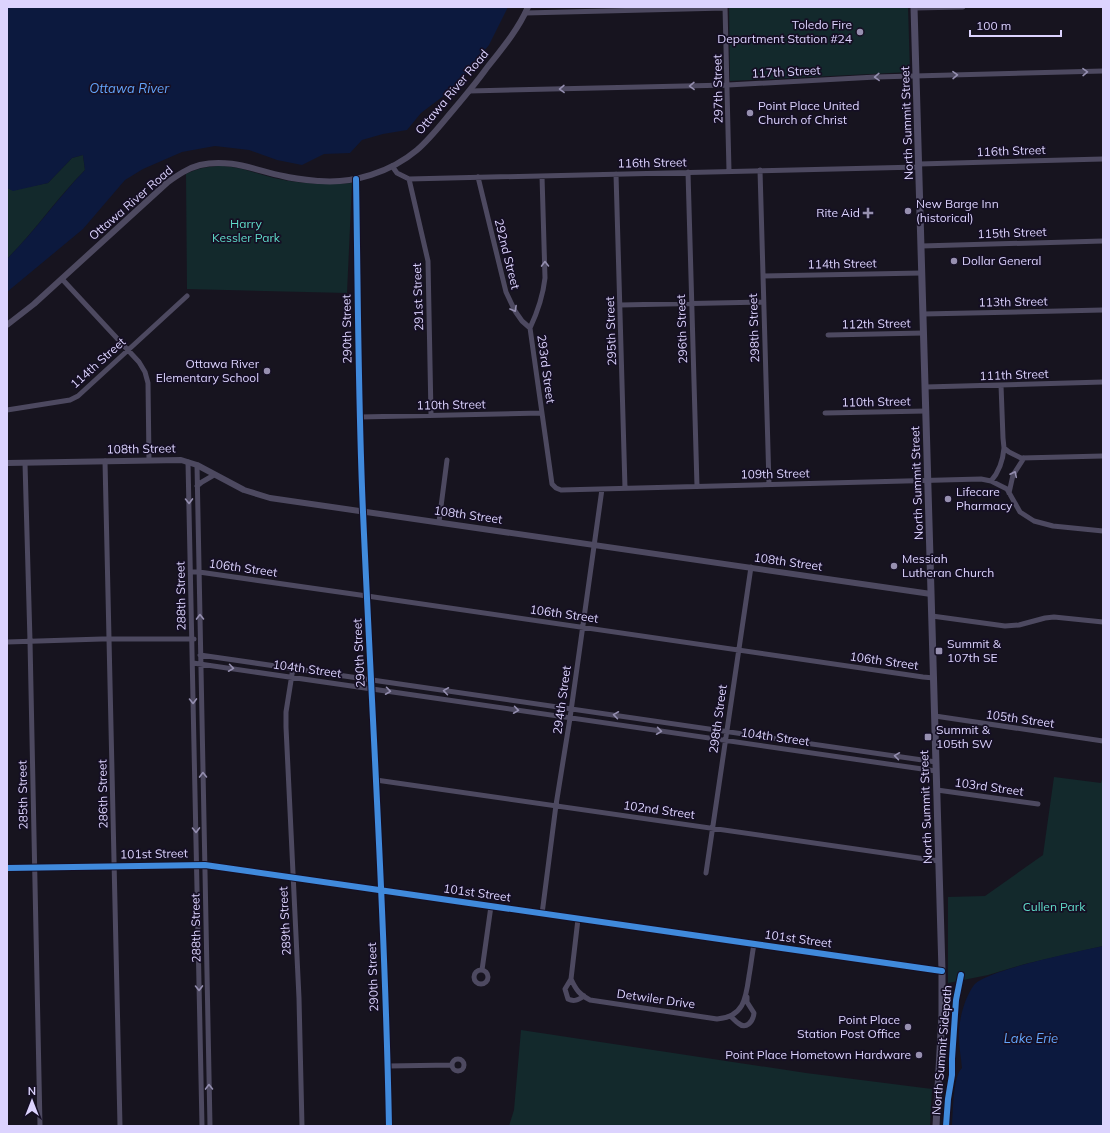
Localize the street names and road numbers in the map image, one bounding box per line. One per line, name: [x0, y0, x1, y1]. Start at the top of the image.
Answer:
street label: Ottawa River Road: [412, 46, 491, 137]
street label: 297th Street: [709, 54, 726, 124]
street label: 117th Street: [751, 62, 821, 81]
street label: North Summit Street: [897, 66, 916, 180]
street label: 116th Street: [976, 142, 1046, 159]
street label: 116th Street: [617, 154, 687, 171]
street label: Ottawa River Road: [86, 162, 176, 243]
street label: 292nd Street: [491, 217, 523, 291]
street label: 115th Street: [977, 224, 1047, 241]
street label: 114th Street: [807, 255, 877, 272]
street label: 291st Street: [409, 263, 426, 331]
street label: 298th Street: [745, 293, 762, 363]
street label: 113th Street: [978, 293, 1048, 310]
street label: 290th Street: [338, 294, 355, 364]
street label: 296th Street: [673, 294, 690, 364]
street label: 295th Street: [602, 296, 619, 366]
street label: 112th Street: [841, 315, 911, 332]
street label: 114th Street: [67, 334, 128, 391]
street label: 293rd Street: [534, 334, 559, 404]
street label: 111th Street: [979, 366, 1049, 383]
street label: 110th Street: [841, 393, 911, 410]
street label: 110th Street: [416, 396, 486, 413]
street label: North Summit Street: [907, 426, 926, 540]
street label: 108th Street: [106, 440, 176, 457]
street label: 109th Street: [740, 465, 810, 482]
street label: 108th Street: [433, 502, 503, 527]
street label: 108th Street: [753, 549, 823, 574]
street label: 106th Street: [208, 555, 278, 580]
street label: 288th Street: [172, 561, 189, 631]
street label: 106th Street: [529, 601, 599, 626]
street label: 290th Street: [349, 618, 368, 688]
street label: 106th Street: [849, 648, 919, 673]
street label: 104th Street: [272, 656, 342, 681]
street label: 294th Street: [549, 665, 574, 735]
street label: 298th Street: [705, 684, 730, 754]
street label: 105th Street: [985, 706, 1055, 731]
street label: 104th Street: [740, 724, 810, 749]
street label: North Summit Street: [916, 750, 935, 864]
street label: 286th Street: [94, 759, 111, 829]
street label: 285th Street: [14, 760, 31, 830]
street label: 103rd Street: [954, 774, 1024, 799]
street label: 102nd Street: [622, 797, 696, 822]
street label: 101st Street: [120, 845, 188, 862]
street label: 101st Street: [442, 880, 512, 905]
street label: 289th Street: [275, 886, 294, 956]
street label: 288th Street: [187, 893, 204, 963]
street label: 101st Street: [763, 926, 833, 951]
street label: 290th Street: [364, 942, 381, 1012]
street label: North Summit Sidepath: [928, 984, 955, 1115]
street label: Detwiler Drive: [616, 986, 696, 1011]

